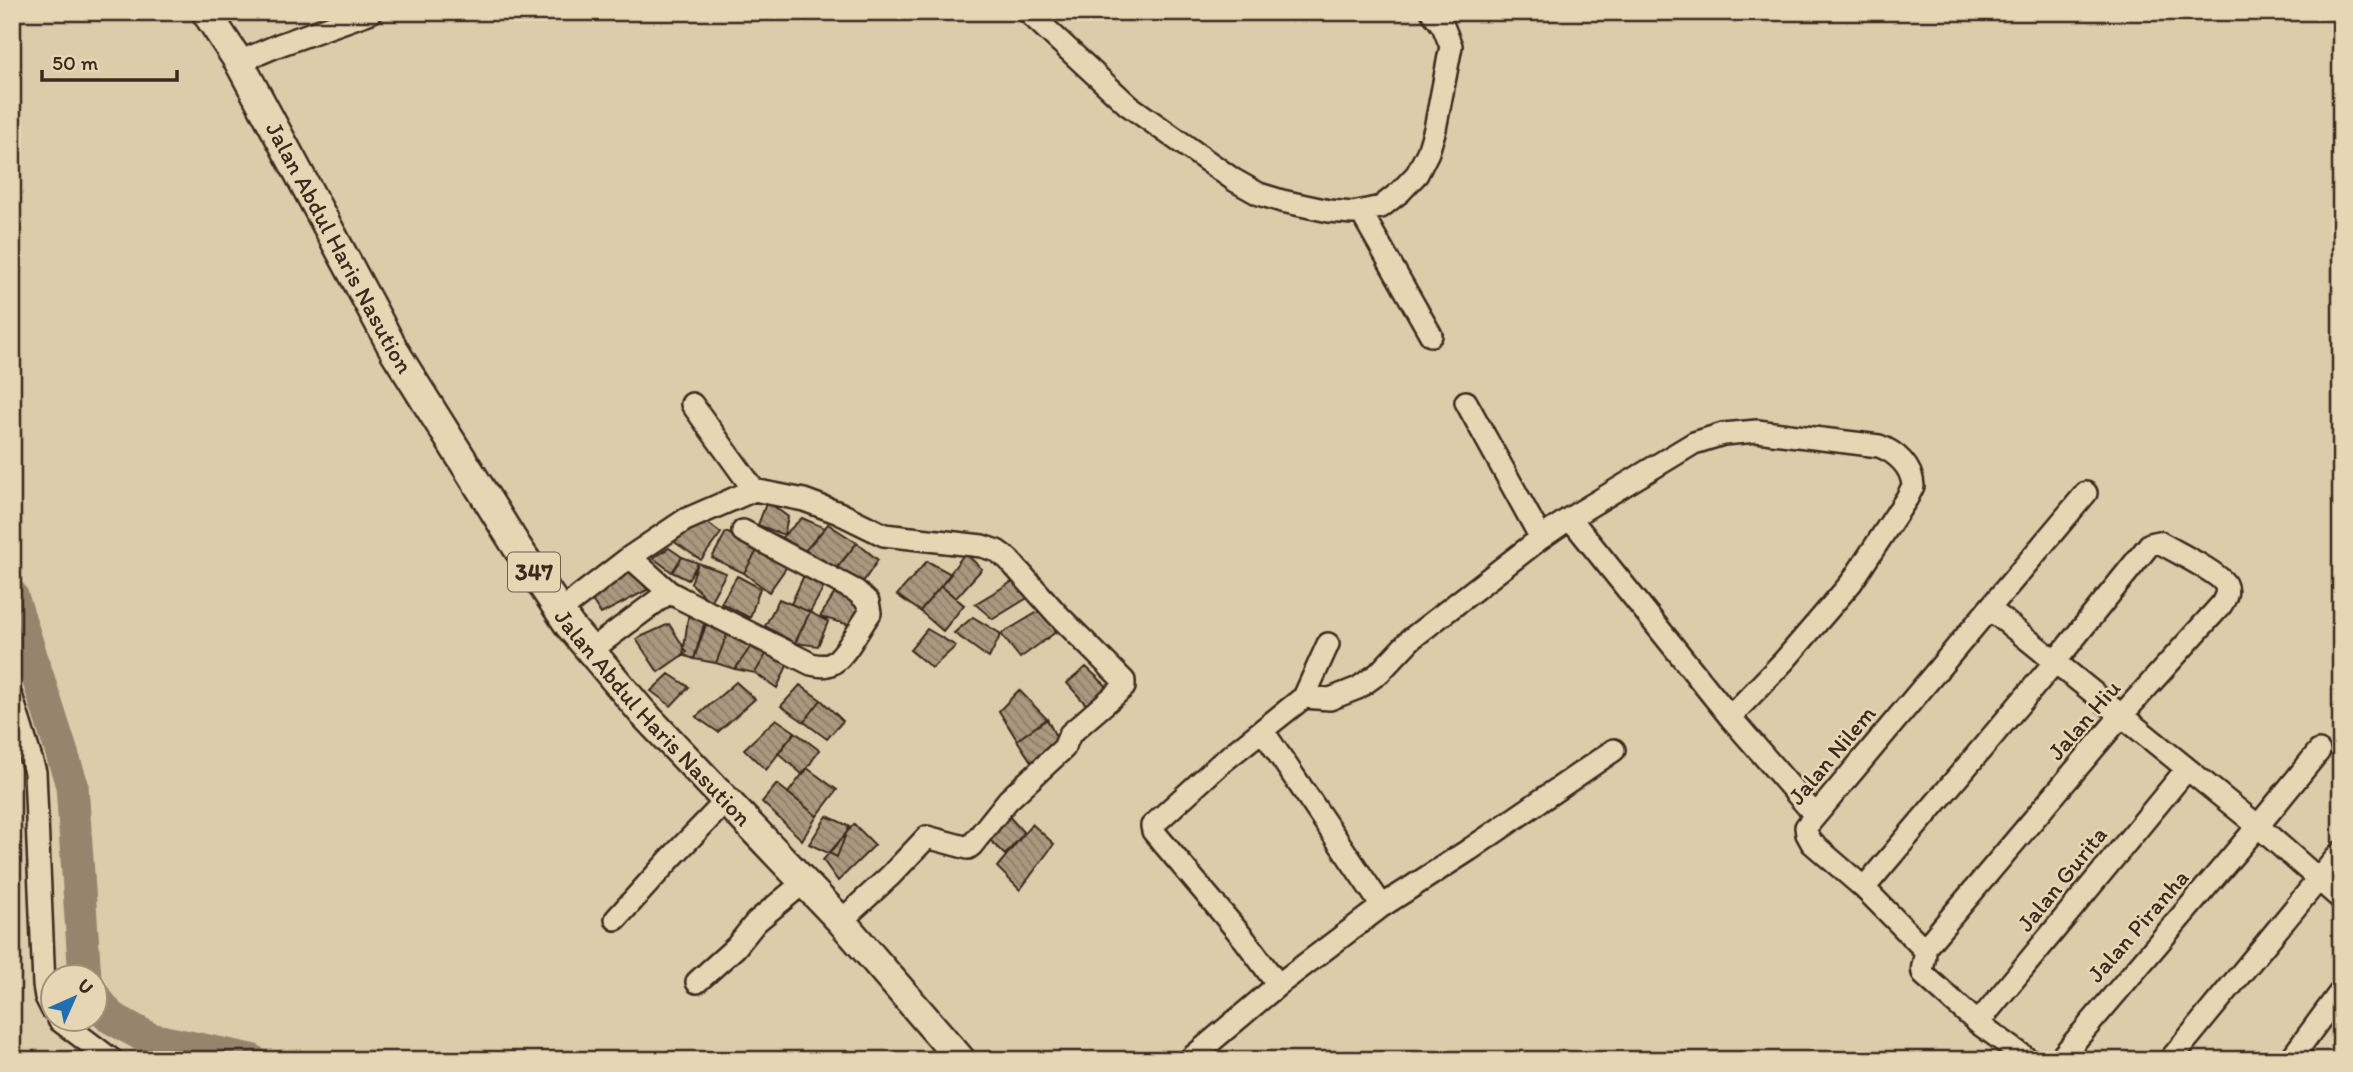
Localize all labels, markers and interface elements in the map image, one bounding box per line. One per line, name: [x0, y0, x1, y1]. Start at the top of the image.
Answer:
scale bar: [42, 38, 177, 82]
text: 50 m: [52, 50, 99, 75]
street label: Jalan Abdul Haris Nasution: [260, 117, 420, 379]
road number: 347: [508, 552, 560, 592]
street label: Jalan Abdul Haris Nasution: [549, 603, 758, 832]
street label: Jalan Hiu: [2041, 674, 2126, 766]
street label: Jalan Nilem: [1782, 699, 1882, 810]
street label: Jalan Gurita: [2010, 820, 2113, 937]
street label: Jalan Piranha: [2081, 863, 2195, 988]
north arrow: [38, 964, 108, 1034]
text: U: [73, 974, 98, 999]

